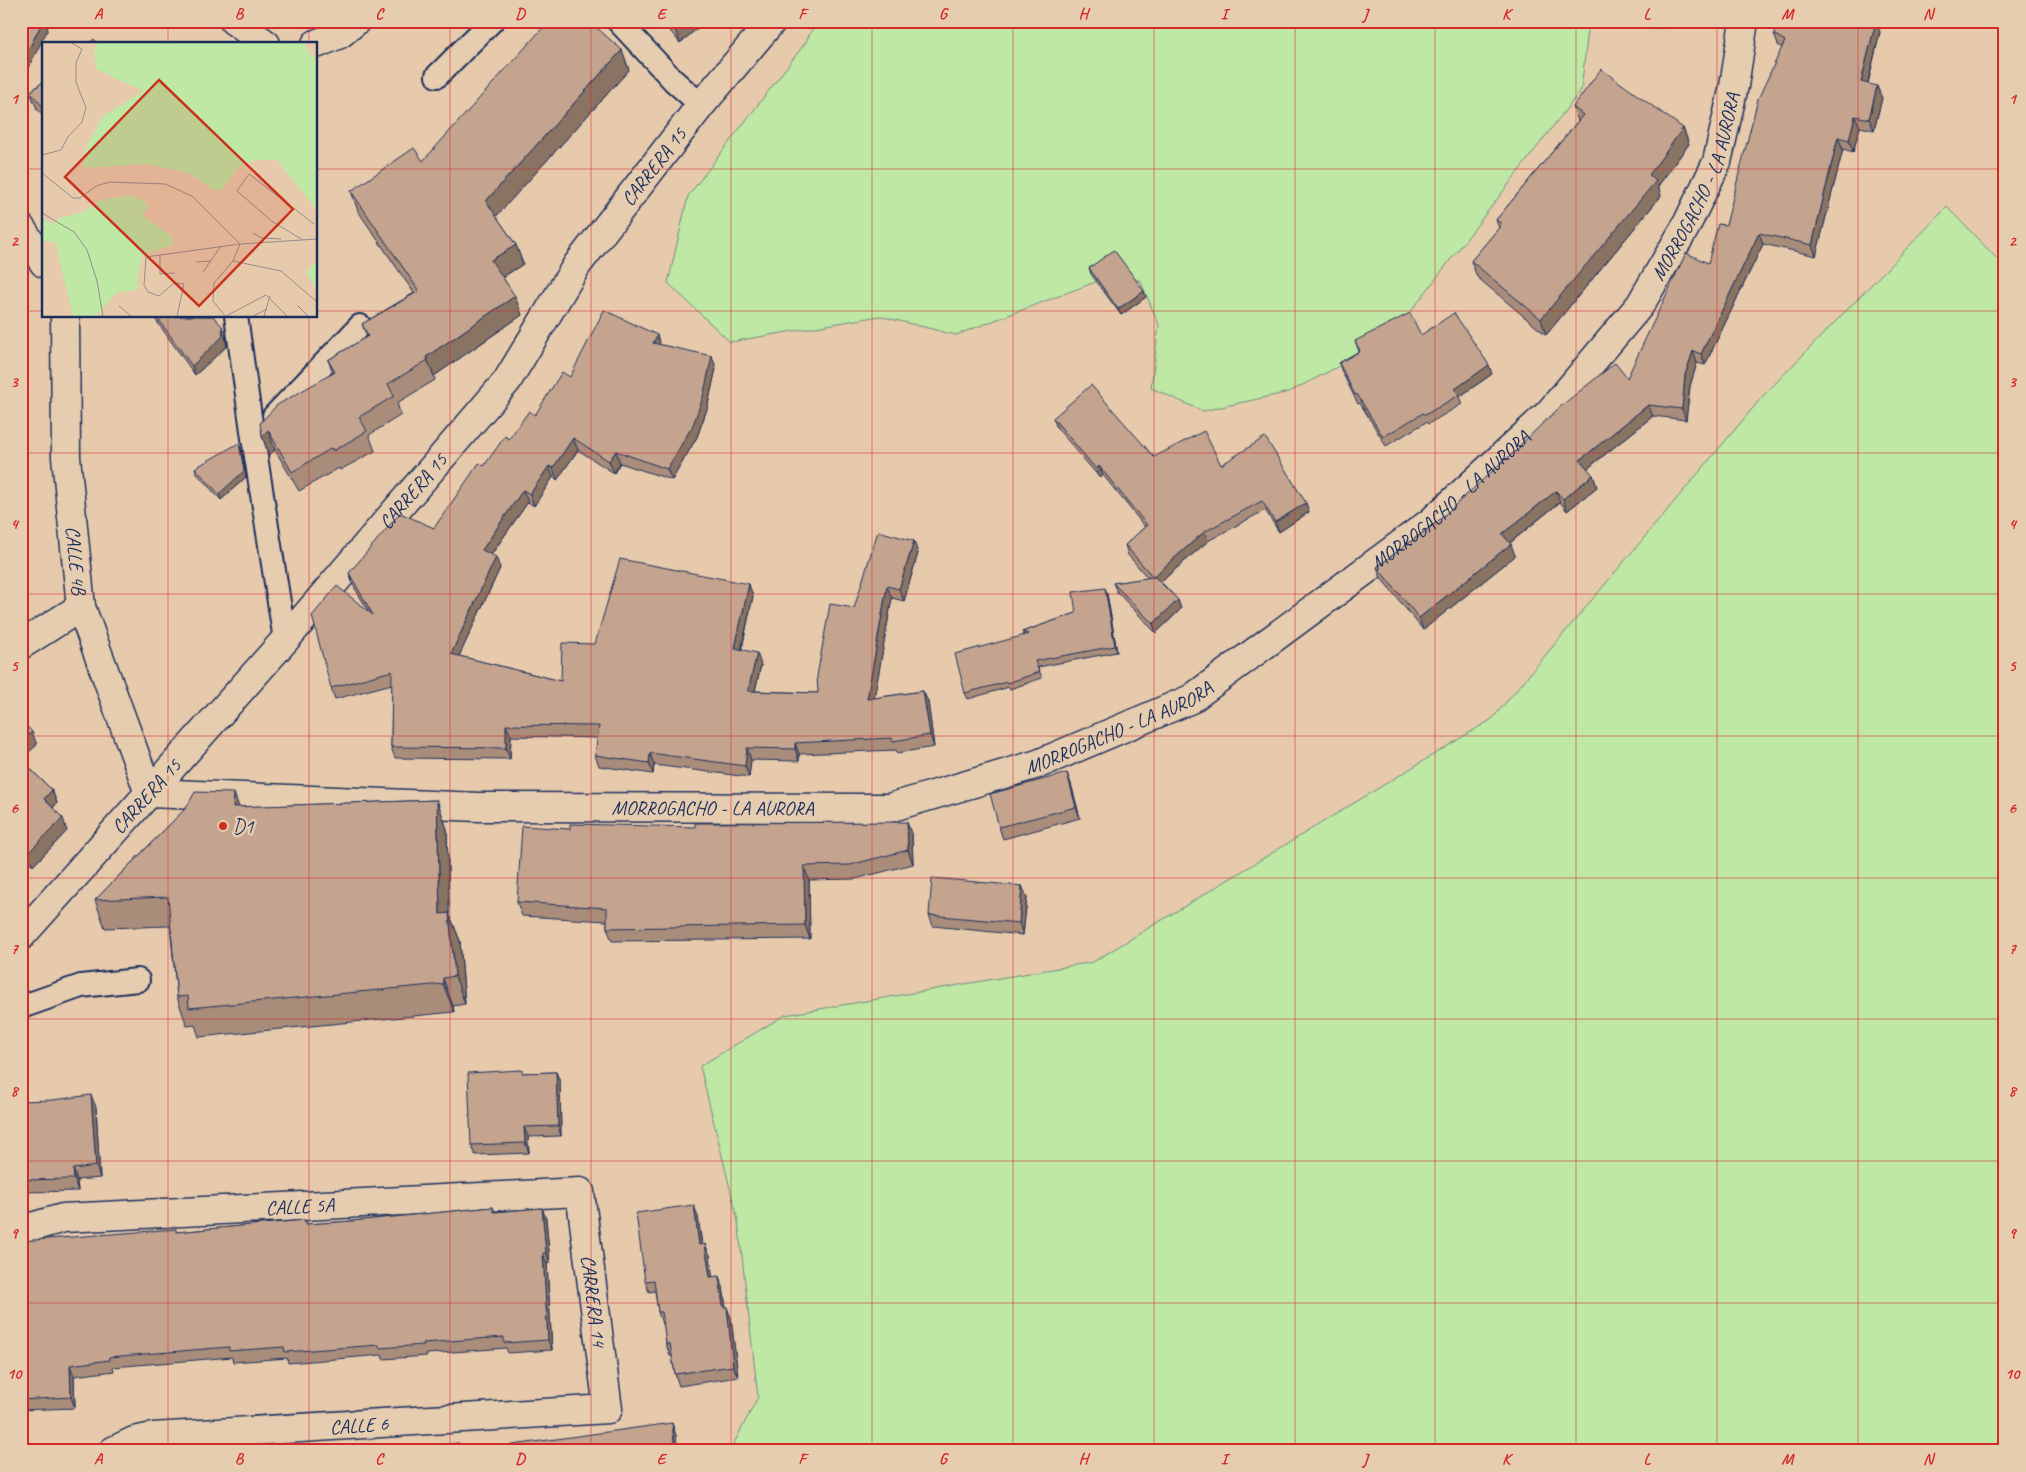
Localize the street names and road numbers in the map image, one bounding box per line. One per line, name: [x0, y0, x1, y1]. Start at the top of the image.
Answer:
street label: MORROGACHO - LA AURORA: [1645, 90, 1745, 285]
street label: CARRERA 15: [616, 122, 693, 211]
street label: MORROGACHO - LA AURORA: [1366, 424, 1536, 575]
street label: CARRERA 15: [374, 447, 453, 534]
street label: CALLE 4B: [60, 525, 92, 598]
street label: MORROGACHO - LA AURORA: [1022, 675, 1218, 780]
street label: CARRERA 15: [106, 753, 187, 839]
street label: MORROGACHO - LA AURORA: [612, 795, 815, 821]
street label: CALLE 5A: [265, 1192, 336, 1221]
street label: CARRERA 14: [575, 1253, 612, 1350]
street label: CALLE 6: [329, 1411, 390, 1440]

